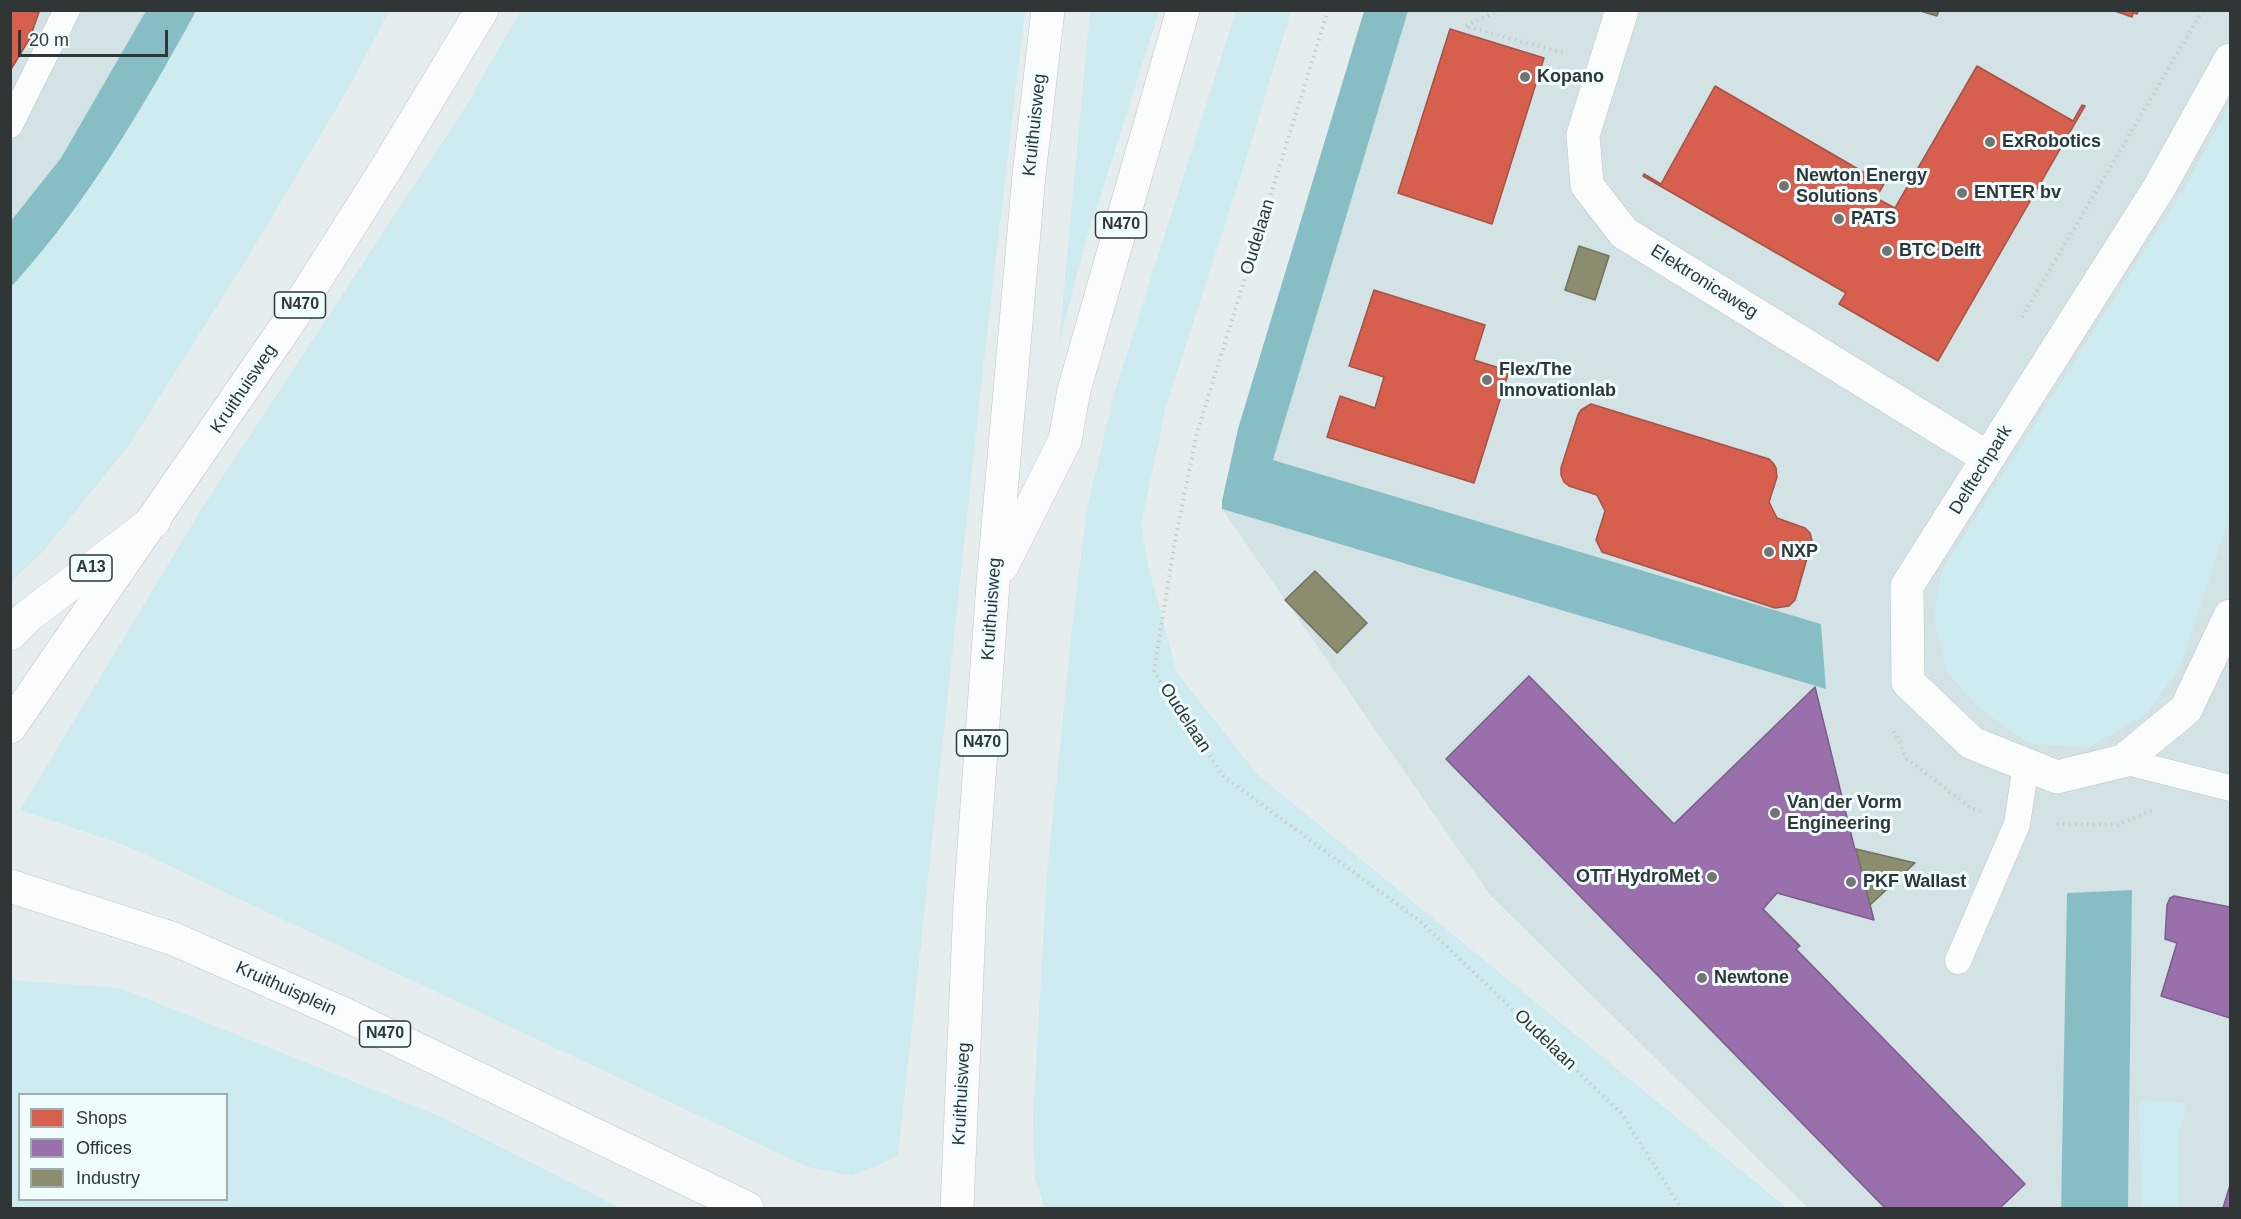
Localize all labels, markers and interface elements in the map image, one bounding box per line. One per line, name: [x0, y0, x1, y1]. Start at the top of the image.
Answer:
scale bar: [21, 18, 171, 56]
text: 20 m: [29, 30, 69, 50]
place label: Kopano: [1537, 66, 1604, 88]
marker: Kopano: [1518, 70, 1532, 84]
street label: Kruithuisweg: [1019, 73, 1051, 177]
place label: ExRobotics: [2002, 131, 2101, 153]
marker: ExRobotics: [1983, 135, 1997, 149]
place label: Newton Energy Solutions: [1796, 165, 1927, 207]
marker: Newton Energy Solutions: [1777, 179, 1791, 193]
place label: ENTER bv: [1974, 182, 2061, 204]
marker: ENTER bv: [1955, 186, 1969, 200]
street label: Oudelaan: [1236, 197, 1280, 277]
place label: PATS: [1851, 208, 1896, 230]
road number: N470: [1096, 212, 1146, 238]
marker: PATS: [1832, 212, 1846, 226]
street label: Elektronicaweg: [1647, 240, 1761, 324]
place label: BTC Delft: [1899, 240, 1981, 262]
marker: BTC Delft: [1880, 244, 1894, 258]
road number: N470: [274, 292, 326, 318]
street label: Kruithuisweg: [206, 340, 282, 438]
place label: Flex/The Innovationlab: [1499, 359, 1616, 401]
marker: Flex/The Innovationlab: [1480, 373, 1494, 387]
street label: Delftechpark: [1945, 421, 2017, 519]
place label: NXP: [1781, 541, 1818, 563]
marker: NXP: [1762, 545, 1776, 559]
road number: A13: [70, 555, 112, 581]
street label: Kruithuisweg: [978, 557, 1006, 661]
street label: Oudelaan: [1155, 679, 1215, 757]
road number: N470: [956, 730, 1008, 756]
place label: Van der Vorm Engineering: [1787, 792, 1902, 834]
marker: Van der Vorm Engineering: [1768, 806, 1782, 820]
place label: OTT HydroMet: [1576, 866, 1700, 888]
marker: OTT HydroMet: [1705, 870, 1719, 884]
place label: PKF Wallast: [1863, 871, 1966, 893]
marker: PKF Wallast: [1844, 875, 1858, 889]
street label: Kruithuisplein: [232, 957, 340, 1021]
place label: Newtone: [1714, 967, 1789, 989]
marker: Newtone: [1695, 971, 1709, 985]
street label: Oudelaan: [1509, 1005, 1581, 1075]
road number: N470: [360, 1021, 410, 1047]
street label: Kruithuisweg: [949, 1042, 975, 1146]
legend: [18, 1093, 228, 1201]
text: Shops: [76, 1108, 127, 1128]
text: Offices: [76, 1138, 132, 1158]
text: Industry: [76, 1168, 140, 1188]

